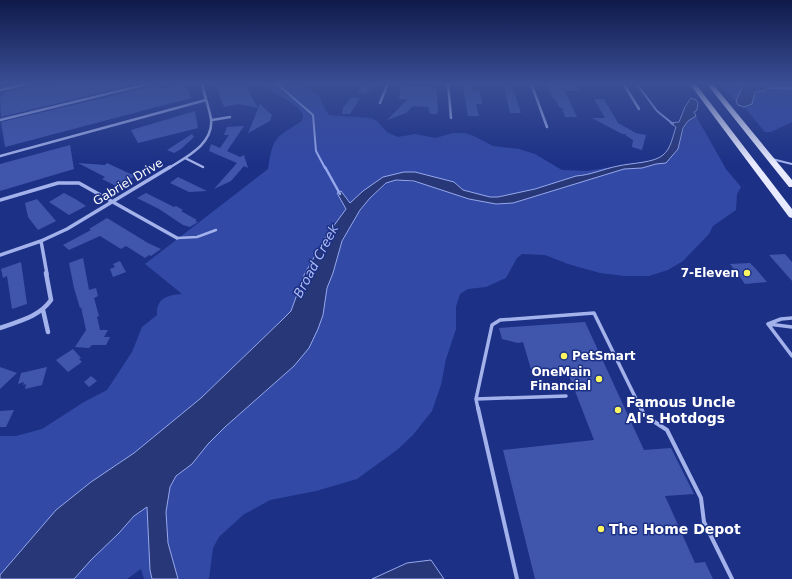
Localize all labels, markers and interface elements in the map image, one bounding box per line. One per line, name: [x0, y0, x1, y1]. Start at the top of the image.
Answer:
street label: Gabriel Drive: [91, 156, 165, 208]
water label: Broad Creek: [290, 222, 342, 300]
place label: 7-Eleven: [681, 266, 739, 280]
marker: 7-Eleven: [742, 268, 752, 278]
place label: PetSmart: [572, 349, 636, 363]
marker: PetSmart: [559, 351, 569, 361]
place label: OneMain Financial: [530, 365, 591, 393]
marker: OneMain Financial: [594, 374, 604, 384]
place label: Famous Uncle Al's Hotdogs: [626, 394, 736, 426]
marker: Famous Uncle Al's Hotdogs: [613, 405, 623, 415]
place label: The Home Depot: [609, 521, 741, 537]
marker: The Home Depot: [596, 524, 606, 534]

